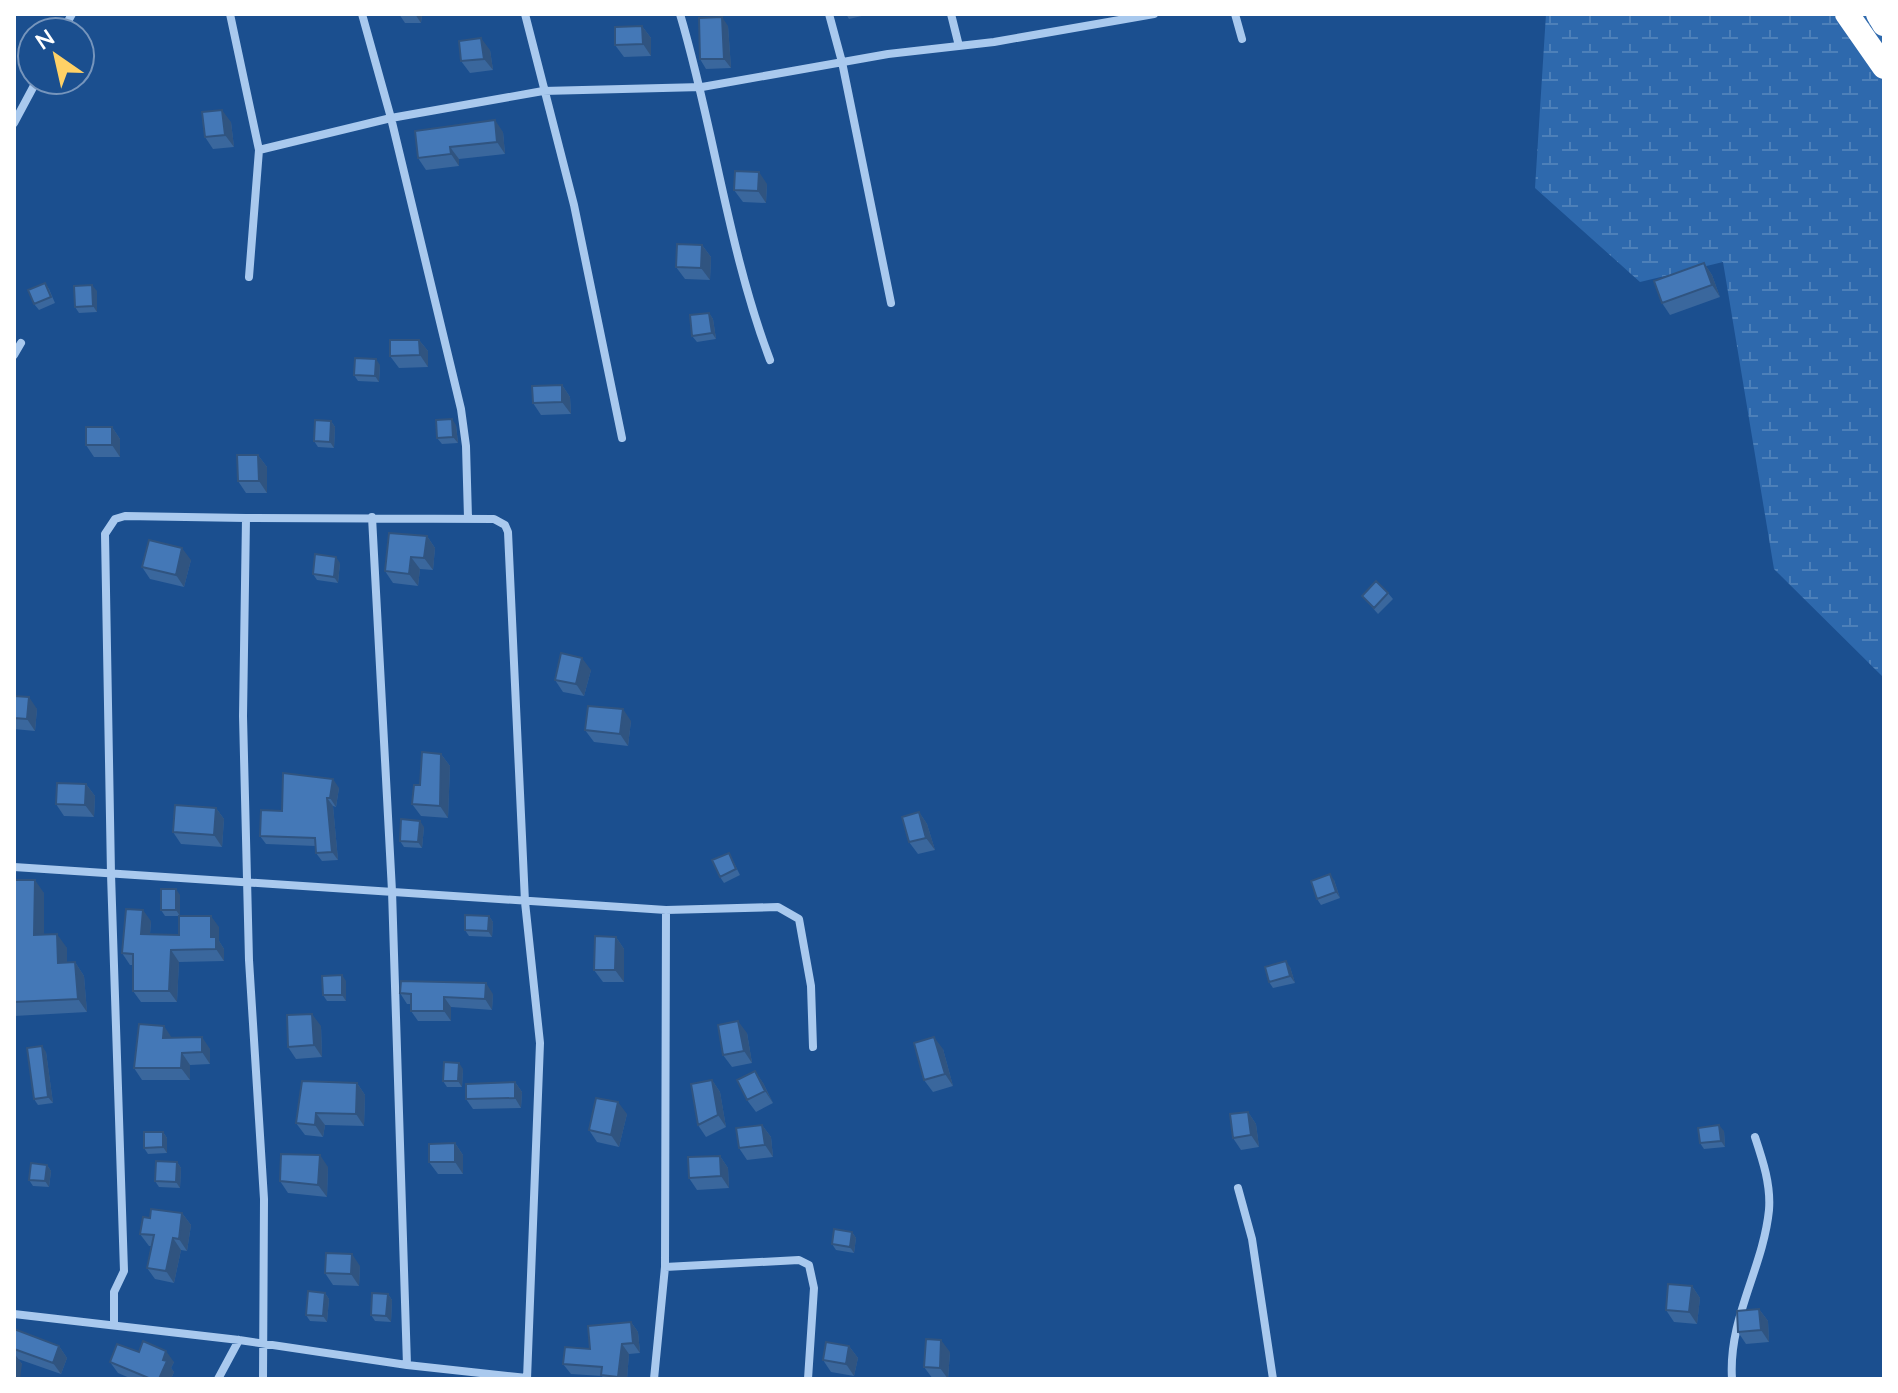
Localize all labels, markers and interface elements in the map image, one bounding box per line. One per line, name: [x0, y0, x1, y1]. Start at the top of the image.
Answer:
north arrow: [16, 16, 96, 96]
text: N: [30, 23, 59, 55]

